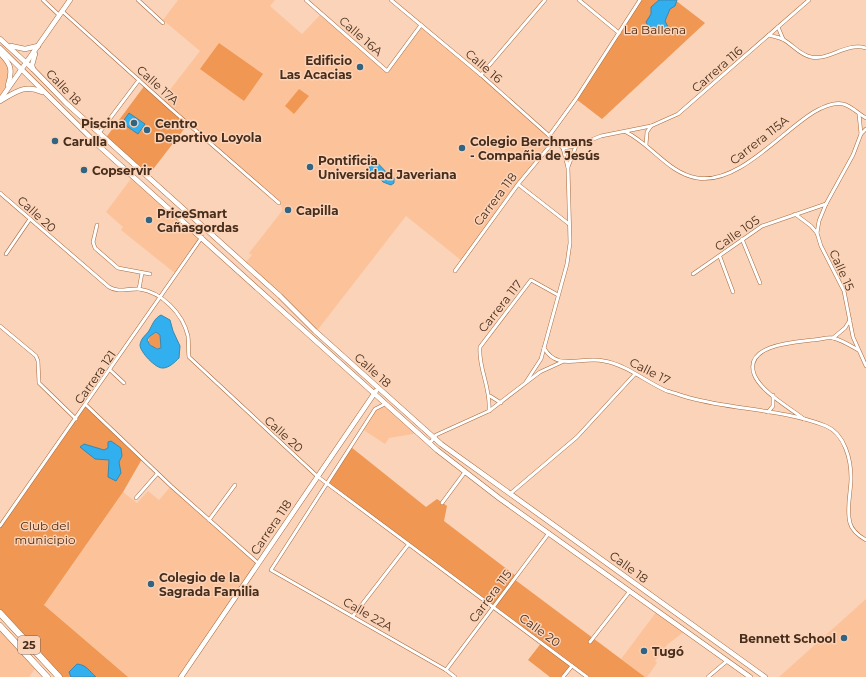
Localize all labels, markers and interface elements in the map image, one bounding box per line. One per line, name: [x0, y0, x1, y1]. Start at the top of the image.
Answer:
street label: Calle 16A: [336, 13, 386, 59]
park label: La Ballena: [624, 22, 686, 37]
street label: Carrera 116: [688, 43, 746, 95]
street label: Calle 16: [462, 46, 506, 86]
place label: Edificio Las Acacias: [279, 53, 353, 82]
street label: Calle 17A: [134, 62, 182, 108]
marker: Edificio Las Acacias: [355, 62, 365, 72]
street label: Calle 18: [43, 66, 85, 108]
street label: Carrera 115A: [727, 112, 792, 168]
place label: Piscina: [81, 116, 126, 131]
place label: Centro Deportivo Loyola: [155, 116, 262, 145]
marker: Piscina: [129, 118, 139, 128]
marker: Centro Deportivo Loyola: [142, 125, 152, 135]
place label: Carulla: [63, 134, 107, 149]
place label: Colegio Berchmans - Compañia de Jesús: [470, 134, 600, 163]
marker: Carulla: [50, 136, 60, 146]
marker: Colegio Berchmans - Compañia de Jesús: [457, 143, 467, 153]
place label: Pontificia Universidad Javeriana: [318, 153, 457, 182]
marker: Pontificia Universidad Javeriana: [305, 162, 315, 172]
place label: Copservir: [92, 163, 152, 178]
marker: Copservir: [79, 165, 89, 175]
street label: Carrera 118: [470, 169, 520, 229]
street label: Calle 20: [14, 193, 60, 235]
place label: Capilla: [296, 203, 339, 218]
marker: Capilla: [283, 205, 293, 215]
place label: PriceSmart Cañasgordas: [157, 206, 239, 235]
street label: Calle 105: [712, 212, 763, 254]
marker: PriceSmart Cañasgordas: [144, 215, 154, 225]
street label: Calle 15: [826, 247, 858, 293]
street label: Carrera 117: [475, 277, 525, 335]
street label: Carrera 121: [71, 347, 119, 407]
street label: Calle 18: [352, 350, 395, 391]
street label: Calle 17: [627, 354, 673, 388]
street label: Calle 20: [261, 413, 307, 455]
street label: Carrera 118: [247, 496, 295, 557]
park label: Club del municipio: [15, 518, 75, 547]
street label: Calle 18: [607, 548, 652, 586]
street label: Carrera 115: [465, 567, 515, 625]
place label: Colegio de la Sagrada Familia: [159, 570, 260, 599]
marker: Colegio de la Sagrada Familia: [146, 579, 156, 589]
street label: Calle 22A: [341, 594, 396, 634]
street label: Calle 20: [517, 610, 563, 650]
place label: Bennett School: [739, 631, 836, 646]
marker: Bennett School: [839, 633, 849, 643]
road number: 25: [18, 636, 40, 654]
place label: Tugó: [652, 644, 684, 659]
marker: Tugó: [639, 646, 649, 656]

